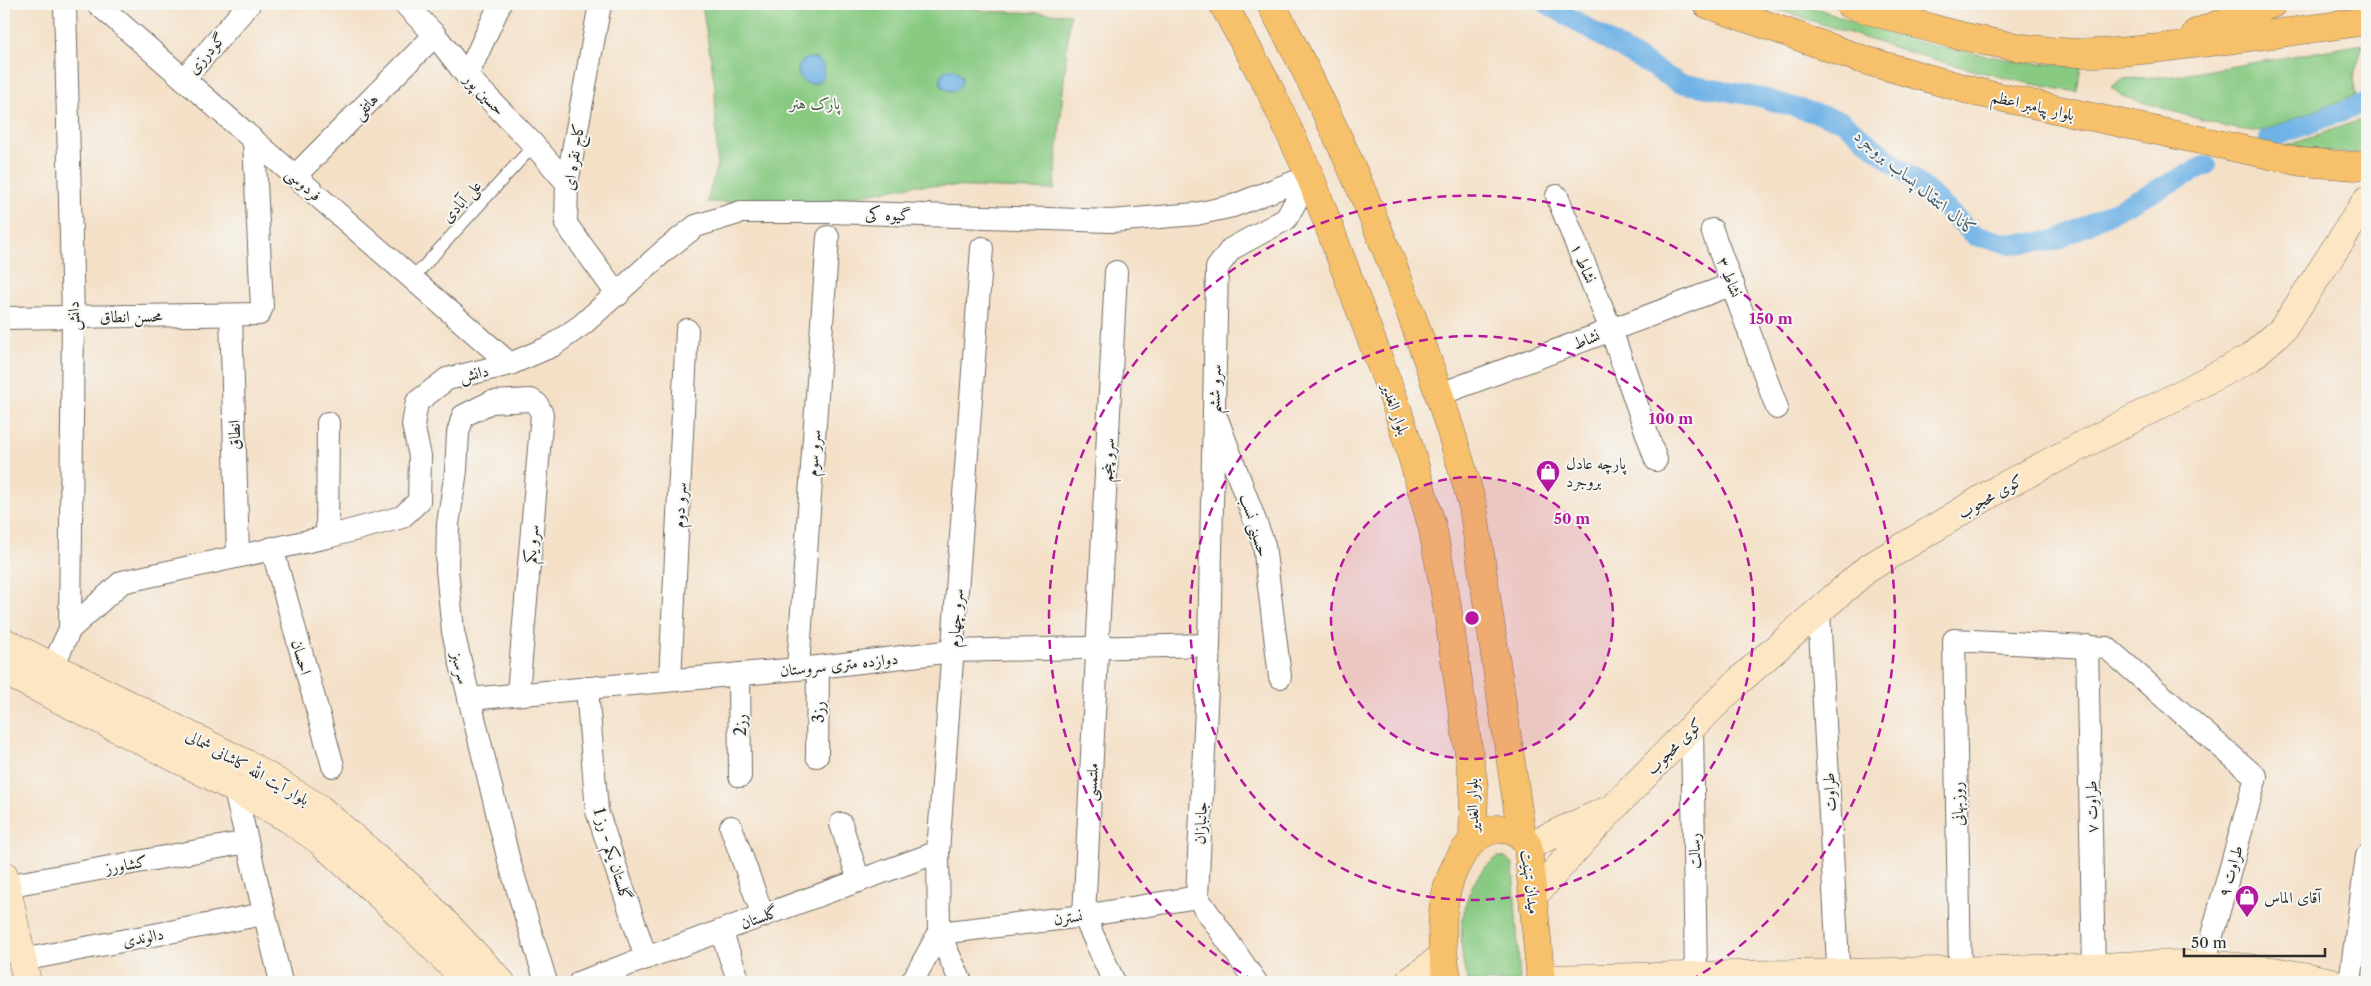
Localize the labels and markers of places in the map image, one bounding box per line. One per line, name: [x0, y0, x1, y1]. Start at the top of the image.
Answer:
place label: پارچه عادل بروجرد: [1566, 453, 1627, 492]
shop icon: پارچه عادل بروجرد: [1535, 459, 1561, 493]
centre of rings: [1463, 609, 1481, 627]
shop icon: آقای الماس: [2234, 884, 2260, 918]
place label: آقای الماس: [2264, 887, 2323, 907]

